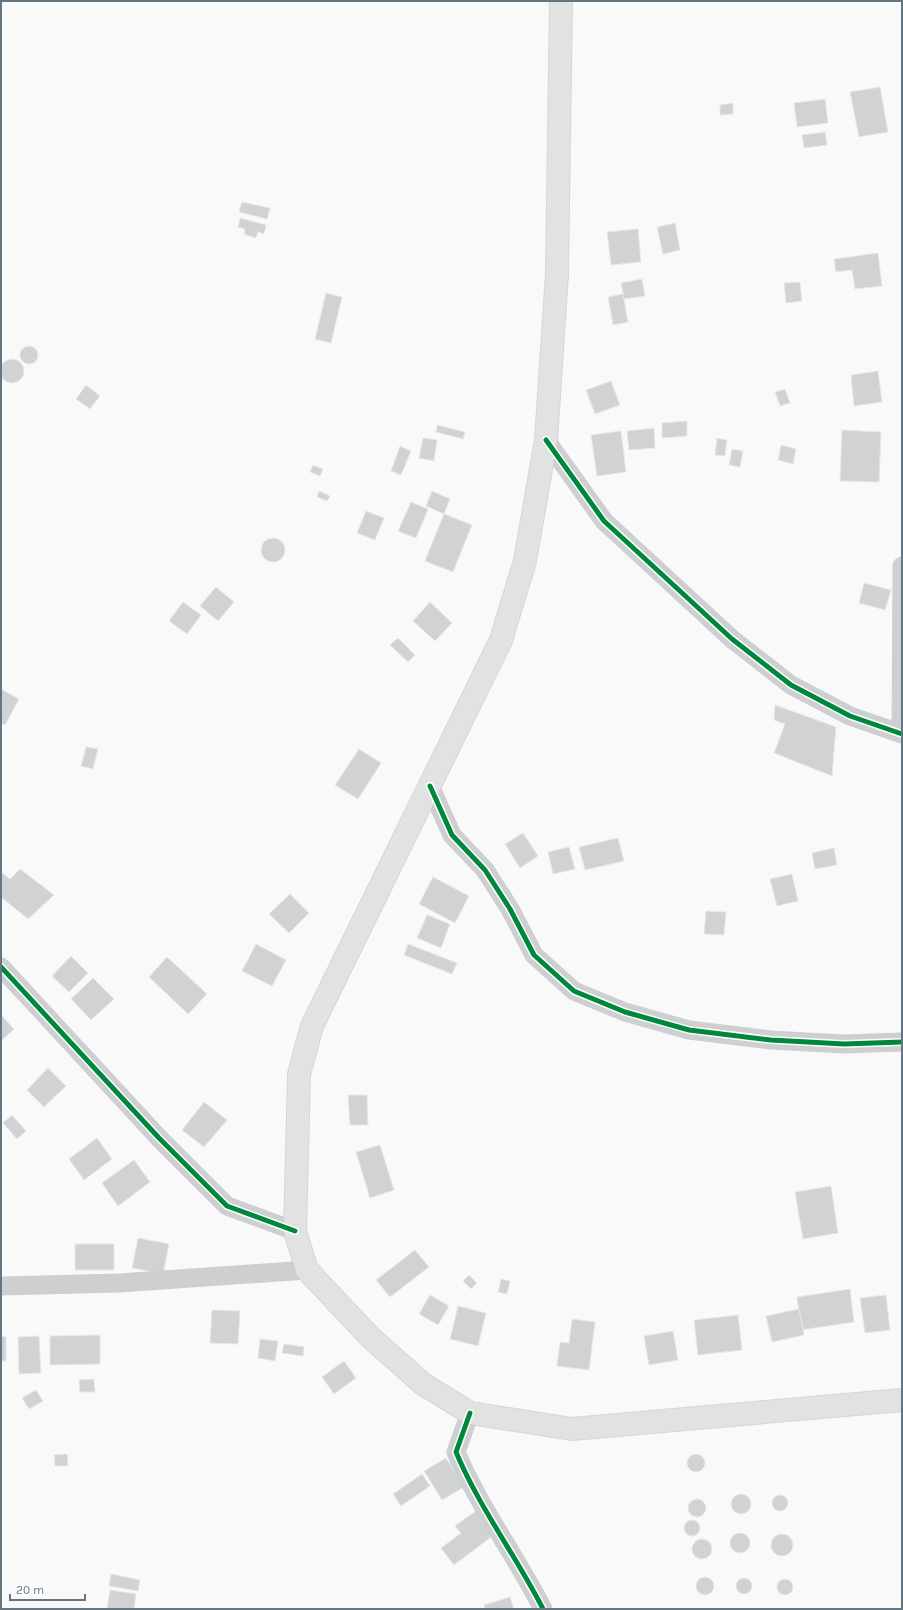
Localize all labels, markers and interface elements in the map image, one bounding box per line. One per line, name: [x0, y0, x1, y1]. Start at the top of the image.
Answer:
scale bar: [10, 1576, 85, 1602]
text: 20 m: [16, 1583, 44, 1597]

